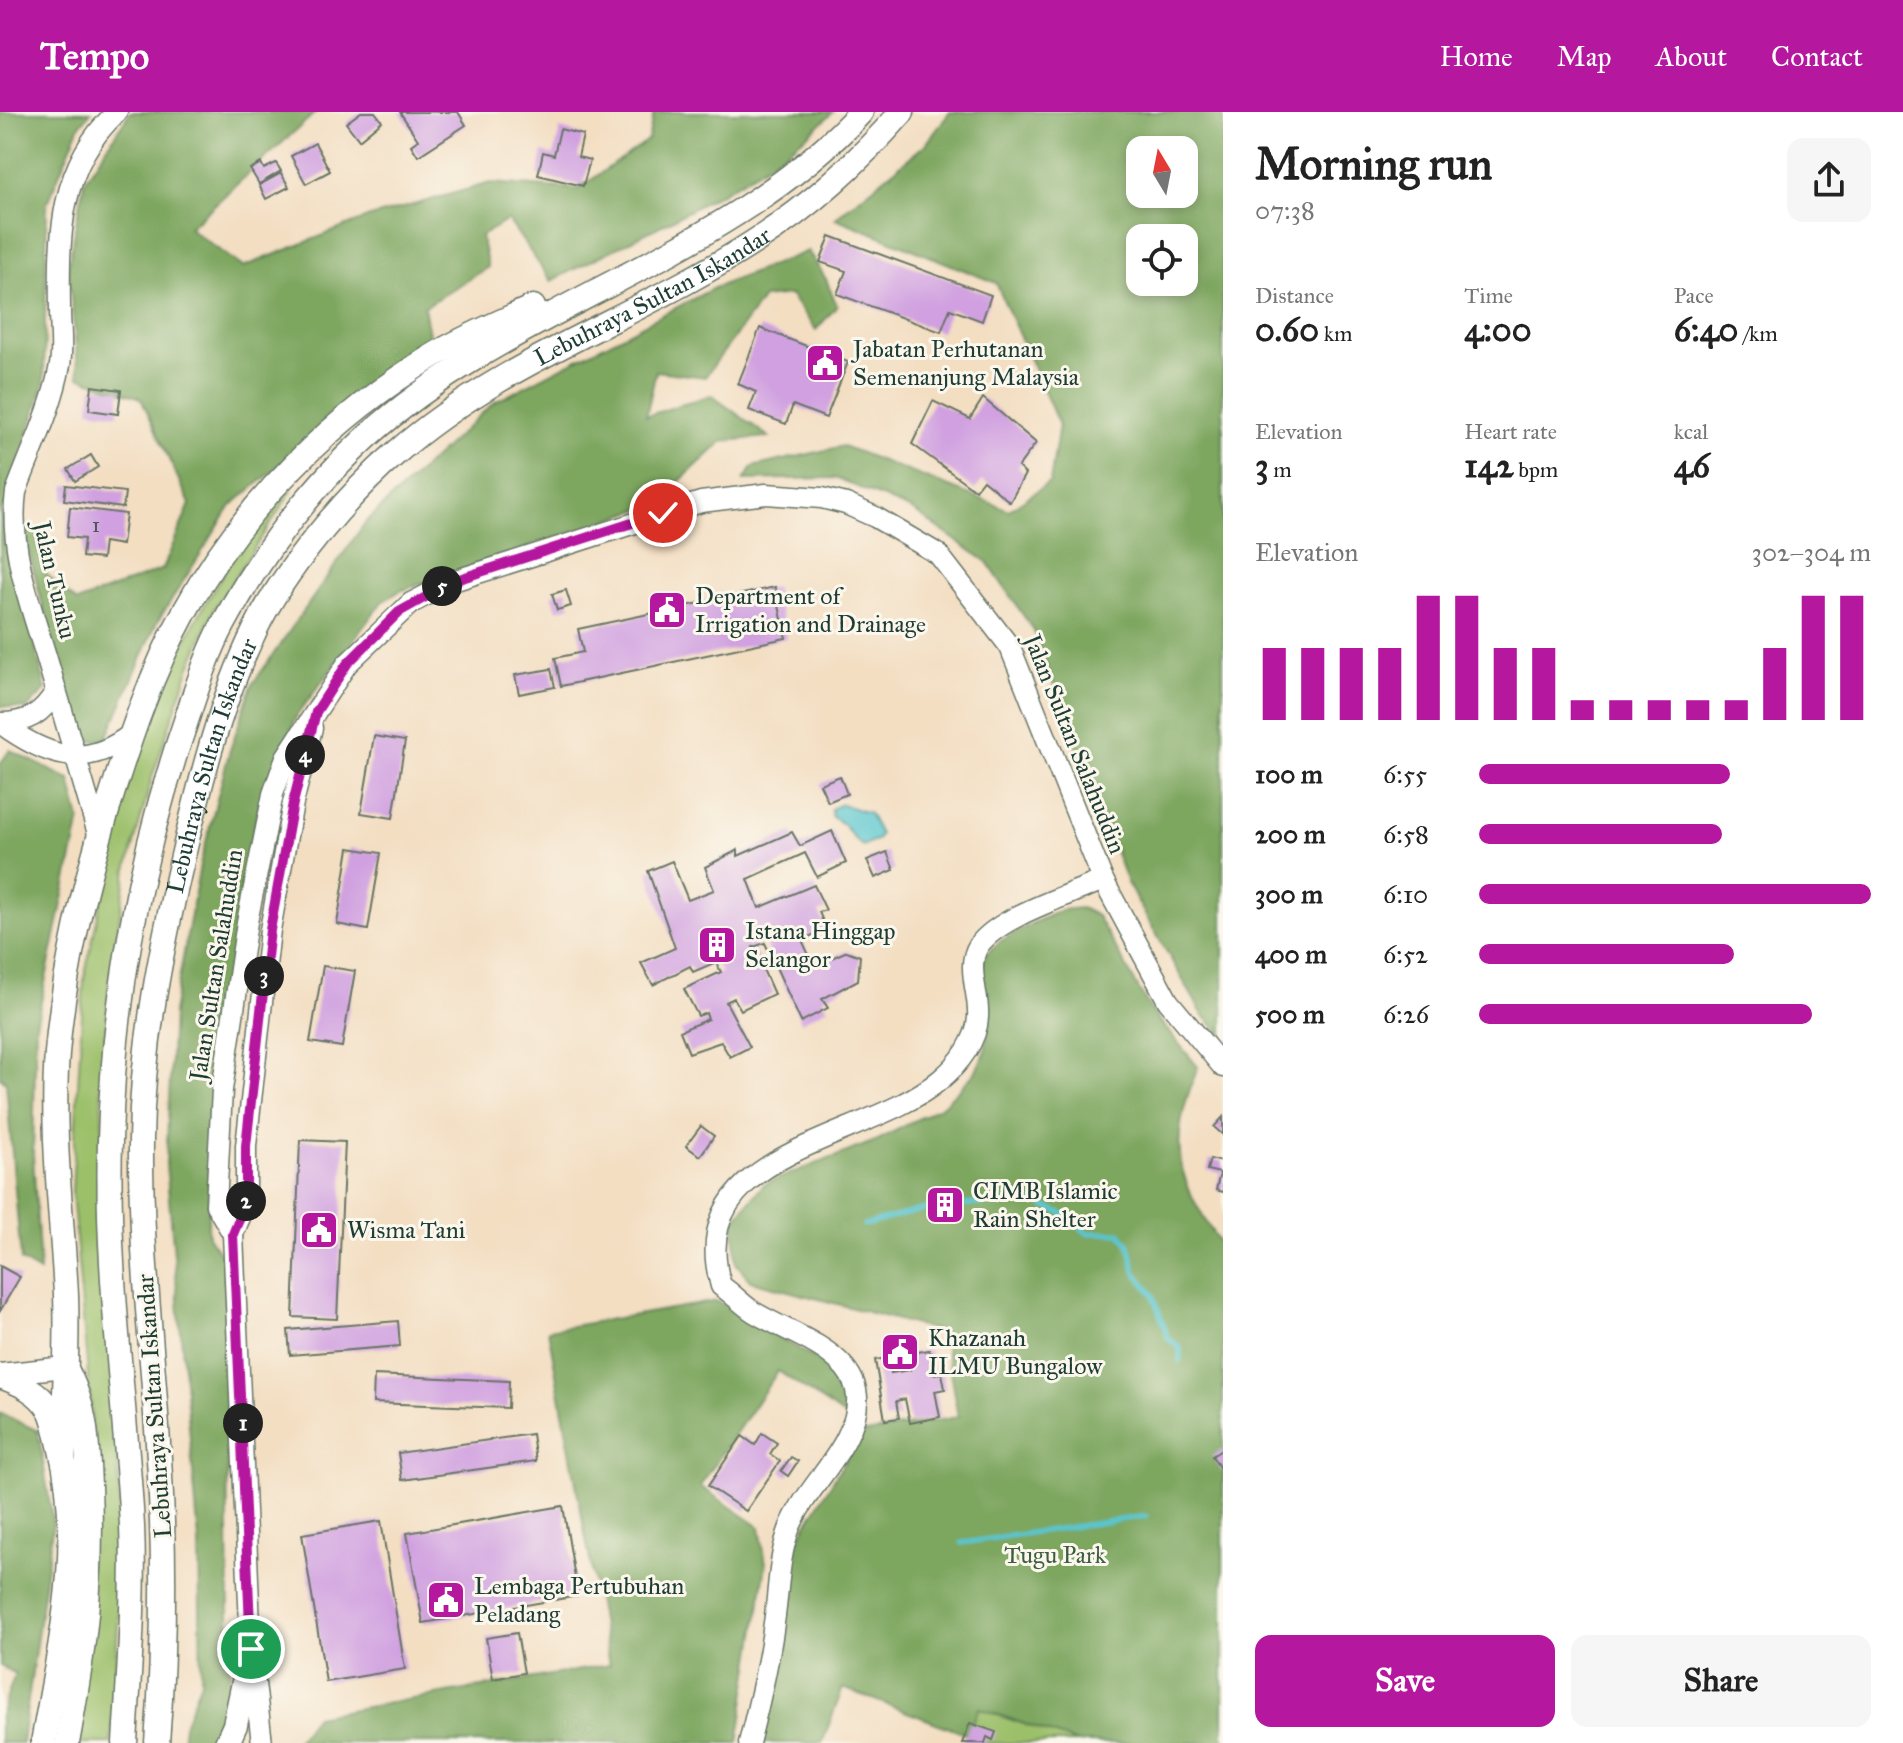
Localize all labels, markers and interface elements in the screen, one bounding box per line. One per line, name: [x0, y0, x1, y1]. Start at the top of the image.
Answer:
text: Tempo: [40, 33, 149, 79]
text: Home: [1440, 39, 1513, 74]
text: Map: [1557, 39, 1611, 74]
text: About: [1655, 39, 1727, 74]
text: Contact: [1771, 39, 1863, 74]
north arrow: [1126, 136, 1198, 208]
map controls: [1126, 136, 1198, 296]
text: Morning run: [1255, 137, 1492, 191]
button: share: [1787, 138, 1871, 222]
text: 07:38: [1255, 194, 1315, 226]
street label: Lebuhraya Sultan Iskandar: [529, 220, 777, 373]
button: locate: [1126, 224, 1198, 296]
text: Distance: [1255, 282, 1334, 309]
text: Time: [1464, 282, 1513, 309]
text: Pace: [1674, 282, 1714, 309]
text: 0.60: [1255, 309, 1319, 350]
text: 4:00: [1464, 309, 1531, 350]
text: 6:40: [1674, 309, 1738, 350]
text: km: [1319, 320, 1353, 347]
text: /km: [1738, 320, 1778, 347]
place label: Jabatan Perhutanan Semenanjung Malaysia: [850, 334, 1080, 392]
public building icon: Jabatan Perhutanan Semenanjung Malaysia: [804, 342, 846, 384]
text: Elevation: [1255, 418, 1342, 445]
text: Heart rate: [1464, 418, 1557, 445]
text: kcal: [1674, 418, 1708, 445]
text: 3: [1255, 445, 1269, 486]
text: 142: [1464, 445, 1513, 486]
text: 46: [1674, 445, 1710, 486]
text: m: [1269, 456, 1292, 483]
text: bpm: [1513, 456, 1558, 483]
pin: [629, 479, 697, 547]
icon: check: [641, 491, 685, 535]
house number: 1: [92, 513, 100, 537]
street label: Jalan Tunku: [26, 515, 83, 642]
text: Elevation: [1255, 536, 1358, 568]
text: 302–304 m: [1752, 536, 1871, 568]
pin: 5: [422, 566, 462, 606]
text: 5: [437, 572, 447, 599]
place label: Department of Irrigation and Drainage: [695, 581, 926, 639]
public building icon: Department of Irrigation and Drainage: [646, 589, 688, 631]
street label: Jalan Sultan Salahuddin: [1016, 627, 1133, 858]
street label: Lebuhraya Sultan Iskandar: [160, 634, 264, 896]
pin: 4: [285, 735, 325, 775]
text: 4: [299, 741, 311, 768]
text: 100 m: [1255, 758, 1323, 790]
text: 6:55: [1383, 758, 1427, 790]
text: 200 m: [1255, 818, 1326, 850]
text: 6:58: [1383, 818, 1429, 850]
street label: Jalan Sultan Salahuddin: [182, 847, 249, 1086]
text: 300 m: [1255, 878, 1323, 910]
text: 6:10: [1383, 878, 1428, 910]
place label: Istana Hinggap Selangor: [745, 916, 896, 974]
building icon: Istana Hinggap Selangor: [696, 924, 738, 966]
text: 400 m: [1255, 938, 1327, 970]
text: 6:52: [1383, 938, 1428, 970]
pin: 3: [244, 956, 284, 996]
text: 3: [260, 962, 268, 989]
text: 500 m: [1255, 998, 1325, 1030]
text: 6:26: [1383, 998, 1429, 1030]
place label: CIMB Islamic Rain Shelter: [973, 1176, 1118, 1234]
pin: 2: [226, 1181, 266, 1221]
building icon: CIMB Islamic Rain Shelter: [924, 1184, 966, 1226]
text: 2: [241, 1187, 251, 1214]
public building icon: Wisma Tani: [298, 1209, 340, 1251]
place label: Wisma Tani: [347, 1215, 466, 1245]
street label: Lebuhraya Sultan Iskandar: [130, 1273, 178, 1539]
place label: Khazanah ILMU Bungalow: [928, 1323, 1103, 1381]
public building icon: Khazanah ILMU Bungalow: [879, 1331, 921, 1373]
pin: 1: [223, 1403, 263, 1443]
text: 1: [239, 1409, 247, 1436]
park label: Tugu Park: [1004, 1540, 1107, 1570]
place label: Lembaga Pertubuhan Peladang: [474, 1571, 684, 1629]
public building icon: Lembaga Pertubuhan Peladang: [425, 1579, 467, 1621]
pin: [217, 1615, 285, 1683]
icon: arrive: [229, 1627, 273, 1671]
button: Save: [1255, 1635, 1555, 1727]
button: Share: [1571, 1635, 1871, 1727]

